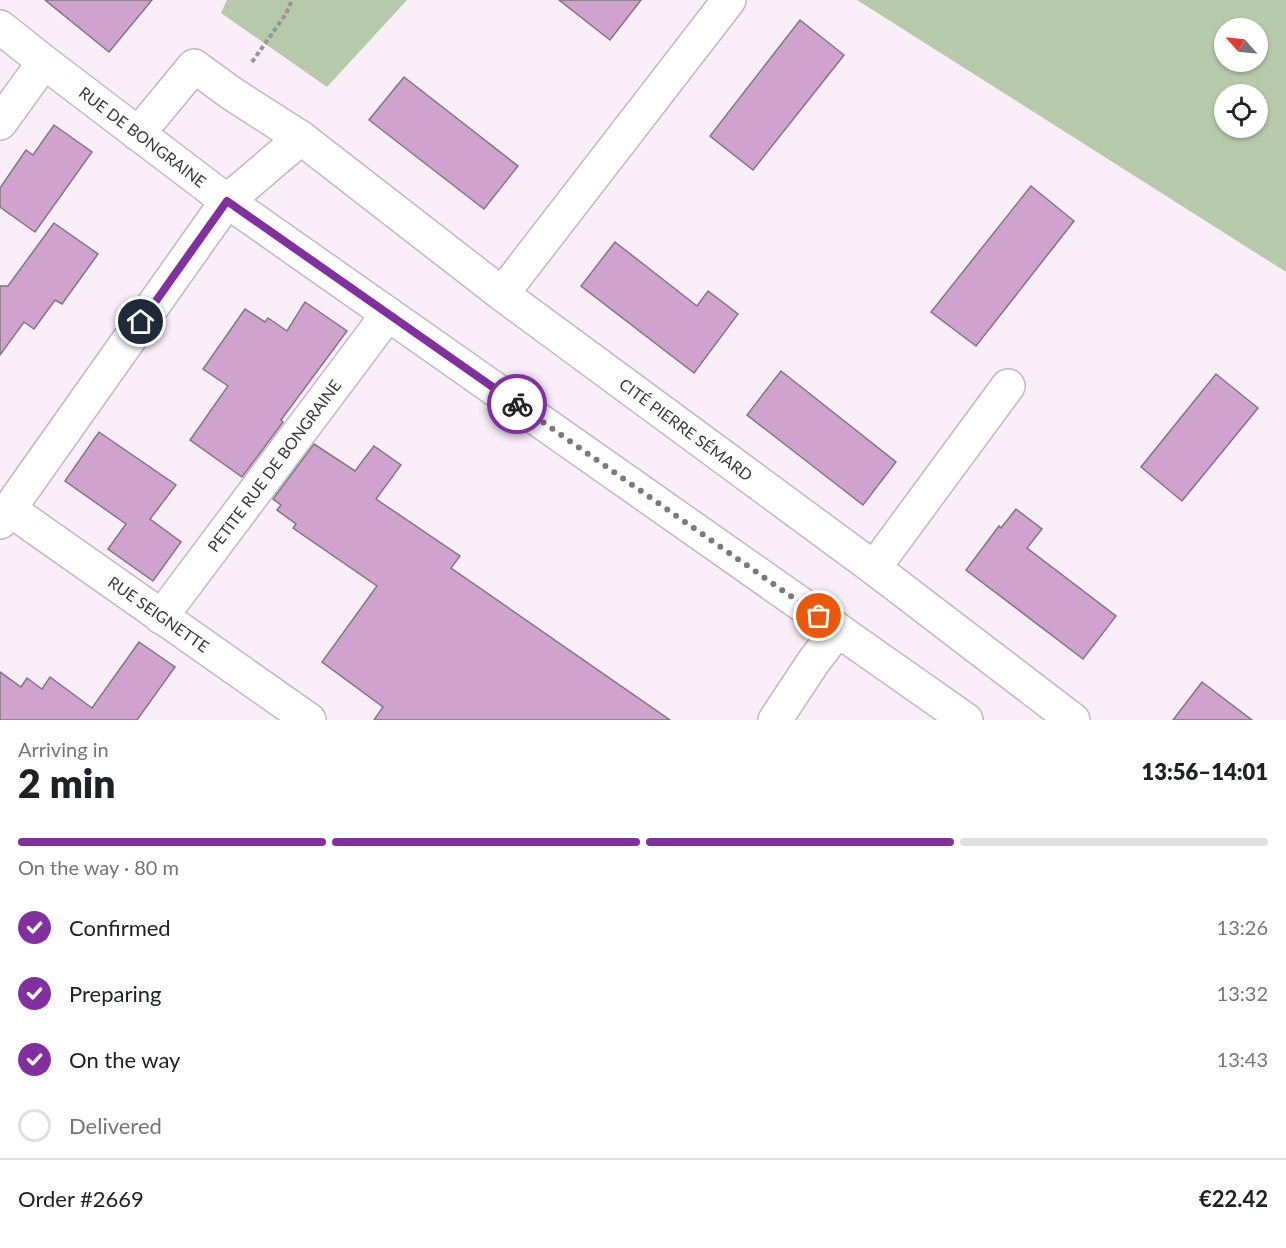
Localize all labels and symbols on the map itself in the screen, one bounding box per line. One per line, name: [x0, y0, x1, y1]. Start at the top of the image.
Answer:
north arrow: [1214, 18, 1268, 72]
street label: RUE DE BONGRAINE: [76, 82, 210, 191]
pin: [115, 296, 166, 347]
courier: [487, 374, 547, 434]
street label: CITÉ PIERRE SÉMARD: [616, 374, 757, 484]
street label: PETITE RUE DE BONGRAINE: [203, 376, 345, 555]
street label: RUE SEIGNETTE: [105, 572, 213, 656]
pin: [793, 590, 844, 641]

